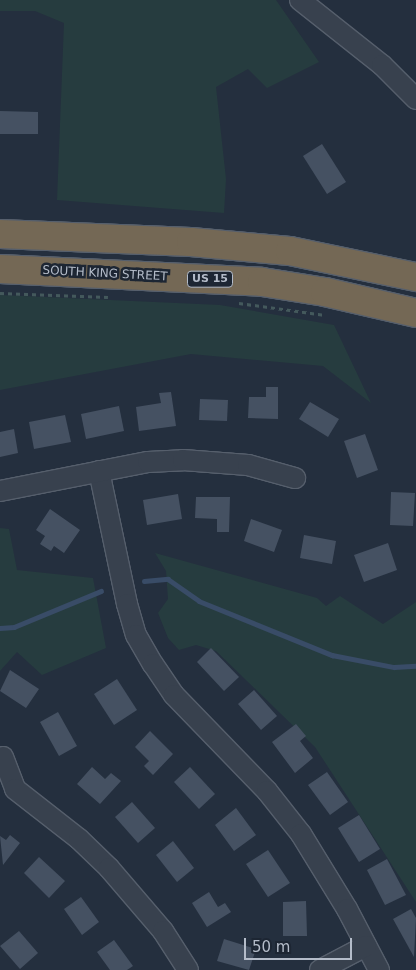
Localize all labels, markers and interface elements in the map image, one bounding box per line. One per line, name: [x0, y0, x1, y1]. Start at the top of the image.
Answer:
street label: SOUTH KING STREET: [42, 264, 168, 284]
road number: US 15: [186, 270, 234, 288]
scale bar: [246, 928, 354, 960]
text: 50 m: [252, 938, 290, 956]

